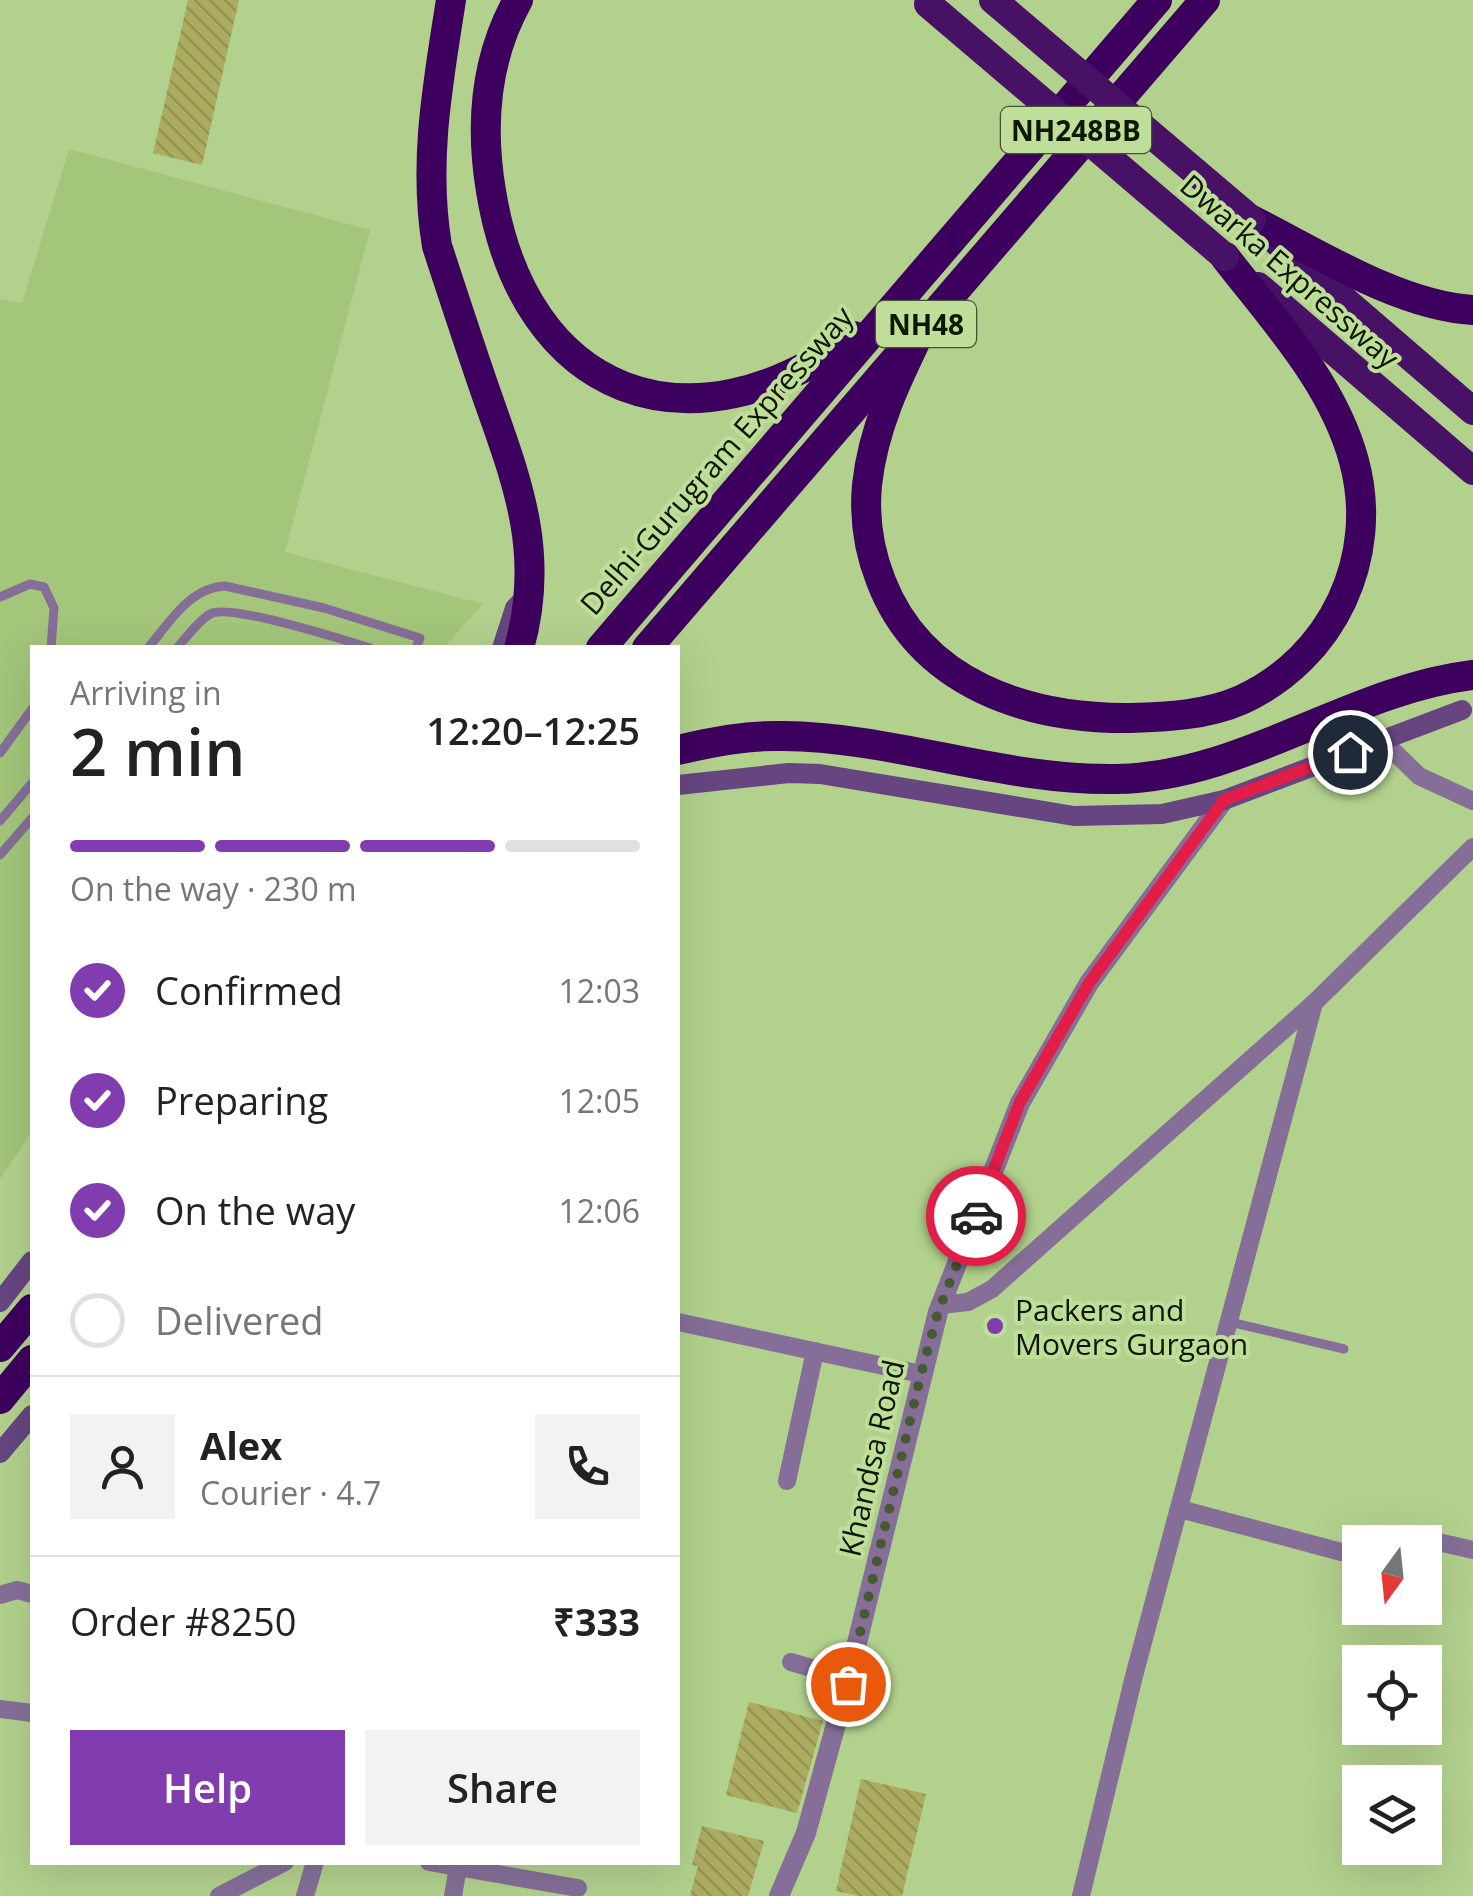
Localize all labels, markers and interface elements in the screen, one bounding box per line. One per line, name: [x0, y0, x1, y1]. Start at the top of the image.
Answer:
road number: NH248BB: [1001, 107, 1151, 153]
street label: Dwarka Expressway: [1172, 164, 1409, 378]
street label: Delhi-Gurugram Expressway: [570, 296, 862, 623]
road number: NH48: [876, 301, 976, 347]
text: Arriving in: [70, 671, 222, 714]
text: 12:20–12:25: [426, 704, 640, 756]
text: 2 min: [70, 707, 245, 795]
pin: [1308, 710, 1393, 795]
icon: home: [1323, 725, 1378, 780]
text: On the way · 230 m: [70, 867, 357, 910]
icon: check: [70, 963, 125, 1018]
text: Confirmed: [155, 964, 343, 1016]
text: 12:03: [558, 969, 640, 1012]
icon: check: [70, 1073, 125, 1128]
text: Preparing: [155, 1074, 328, 1126]
text: 12:05: [558, 1079, 640, 1122]
courier: [926, 1166, 1026, 1266]
icon: check: [70, 1183, 125, 1238]
text: On the way: [155, 1184, 355, 1236]
text: 12:06: [558, 1189, 640, 1232]
icon: car: [949, 1189, 1004, 1244]
place label: Packers and Movers Gurgaon: [1015, 1289, 1248, 1364]
text: Delivered: [155, 1294, 324, 1346]
marker: Packers and Movers Gurgaon: [984, 1315, 1006, 1337]
street label: Khandsa Road: [828, 1356, 914, 1560]
button: person: [70, 1414, 175, 1519]
button: phone: [535, 1414, 640, 1519]
text: Alex: [200, 1419, 282, 1471]
text: Courier · 4.7: [200, 1471, 381, 1514]
north arrow: [1342, 1525, 1442, 1625]
map controls: [1342, 1525, 1442, 1865]
text: Order #8250: [70, 1595, 297, 1647]
text: ₹333: [553, 1595, 640, 1647]
pin: [806, 1642, 891, 1727]
button: locate: [1342, 1645, 1442, 1745]
icon: bag: [821, 1657, 876, 1712]
button: Help: [70, 1730, 345, 1845]
button: Share: [365, 1730, 640, 1845]
button: layers: [1342, 1765, 1442, 1865]

